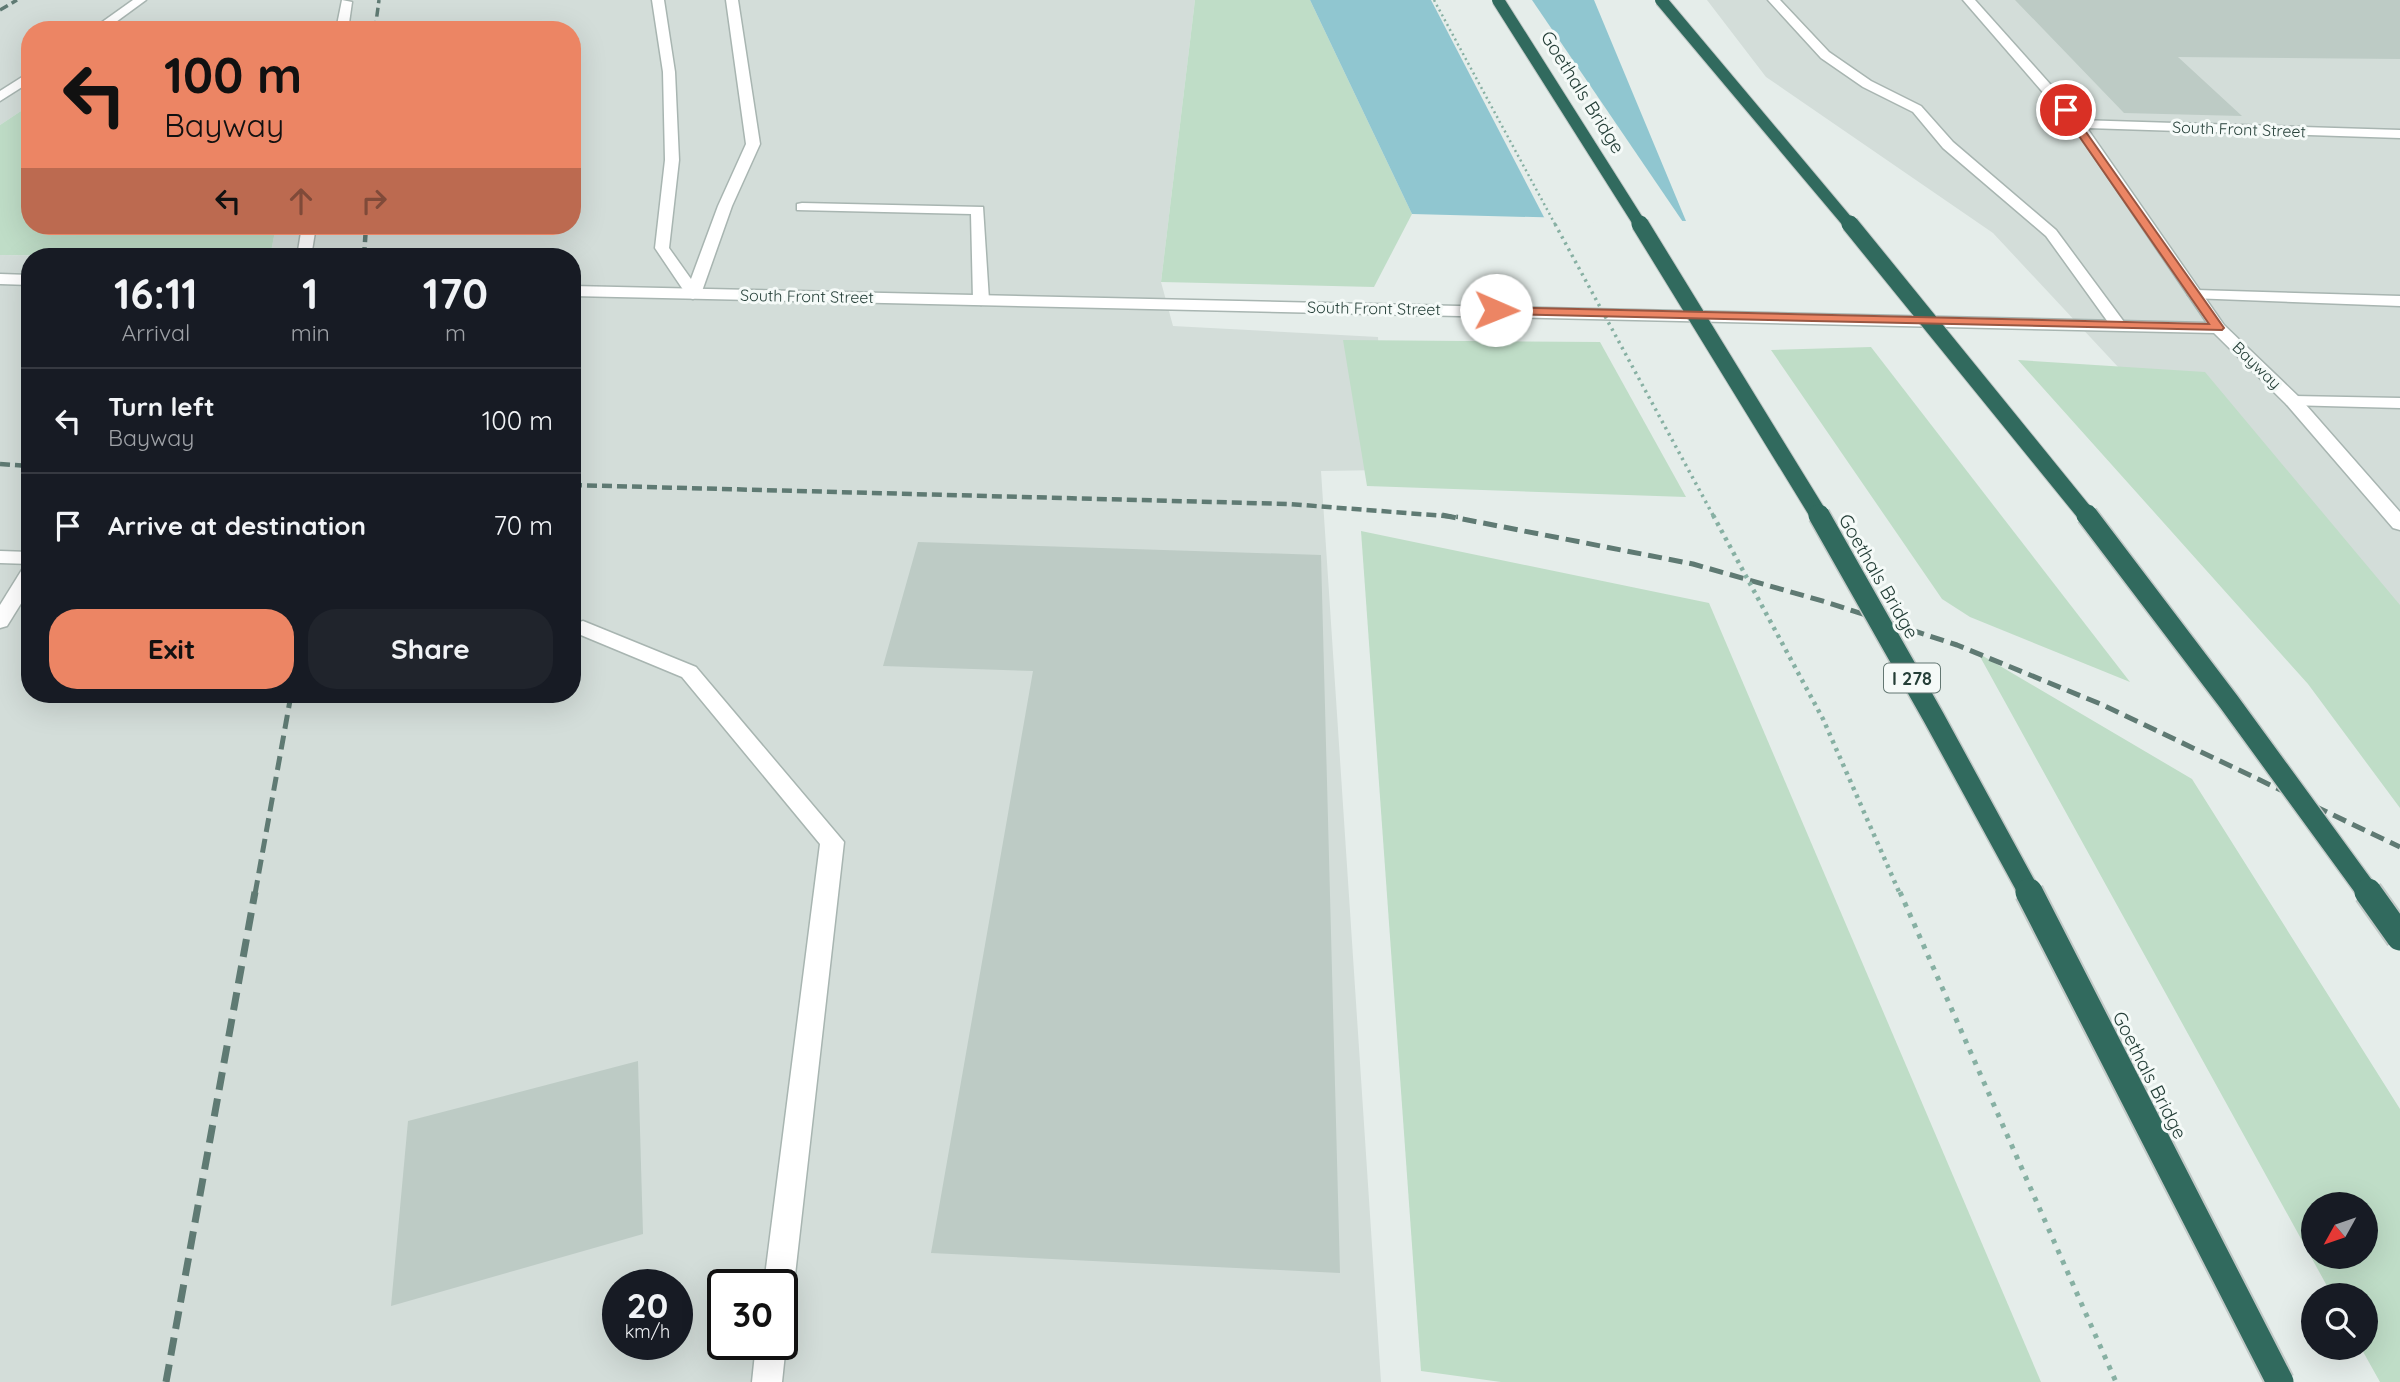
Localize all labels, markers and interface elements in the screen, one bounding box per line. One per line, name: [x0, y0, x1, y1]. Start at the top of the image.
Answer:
street label: Goethals Bridge: [1536, 26, 1630, 158]
text: 100 m: [164, 44, 302, 105]
icon: left: [49, 49, 140, 140]
pin: [2036, 80, 2096, 140]
icon: arrive: [2047, 91, 2085, 129]
text: Bayway: [164, 105, 284, 145]
street label: South Front Street: [2172, 117, 2306, 141]
icon: left: [209, 182, 247, 220]
icon: ahead: [282, 182, 320, 220]
icon: right: [355, 182, 393, 220]
text: 16:11: [114, 267, 198, 320]
text: 1: [302, 267, 318, 320]
text: 170: [423, 267, 488, 320]
position arrow: [1459, 273, 1533, 347]
street label: South Front Street: [740, 285, 874, 307]
street label: South Front Street: [1307, 297, 1441, 319]
text: Arrival: [121, 318, 190, 347]
text: min: [291, 318, 330, 347]
text: m: [445, 318, 466, 347]
street label: Bayway: [2228, 337, 2286, 393]
text: Turn left: [108, 390, 215, 423]
icon: left: [49, 402, 87, 440]
text: 100 m: [482, 404, 553, 437]
text: Bayway: [108, 423, 194, 452]
icon: arrive: [49, 507, 87, 545]
text: Arrive at destination: [108, 509, 366, 542]
text: 70 m: [493, 509, 553, 542]
street label: Goethals Bridge: [1834, 509, 1924, 643]
button: Exit: [49, 609, 294, 689]
button: Share: [308, 609, 553, 689]
road number: I 278: [1884, 664, 1940, 692]
street label: Goethals Bridge: [2108, 1007, 2192, 1143]
north arrow: [2301, 1192, 2378, 1269]
map controls: [2301, 1192, 2378, 1360]
speed limit sign: 30: [707, 1269, 798, 1360]
text: 20: [627, 1283, 668, 1327]
button: search: [2301, 1283, 2378, 1360]
text: km/h: [625, 1320, 670, 1343]

